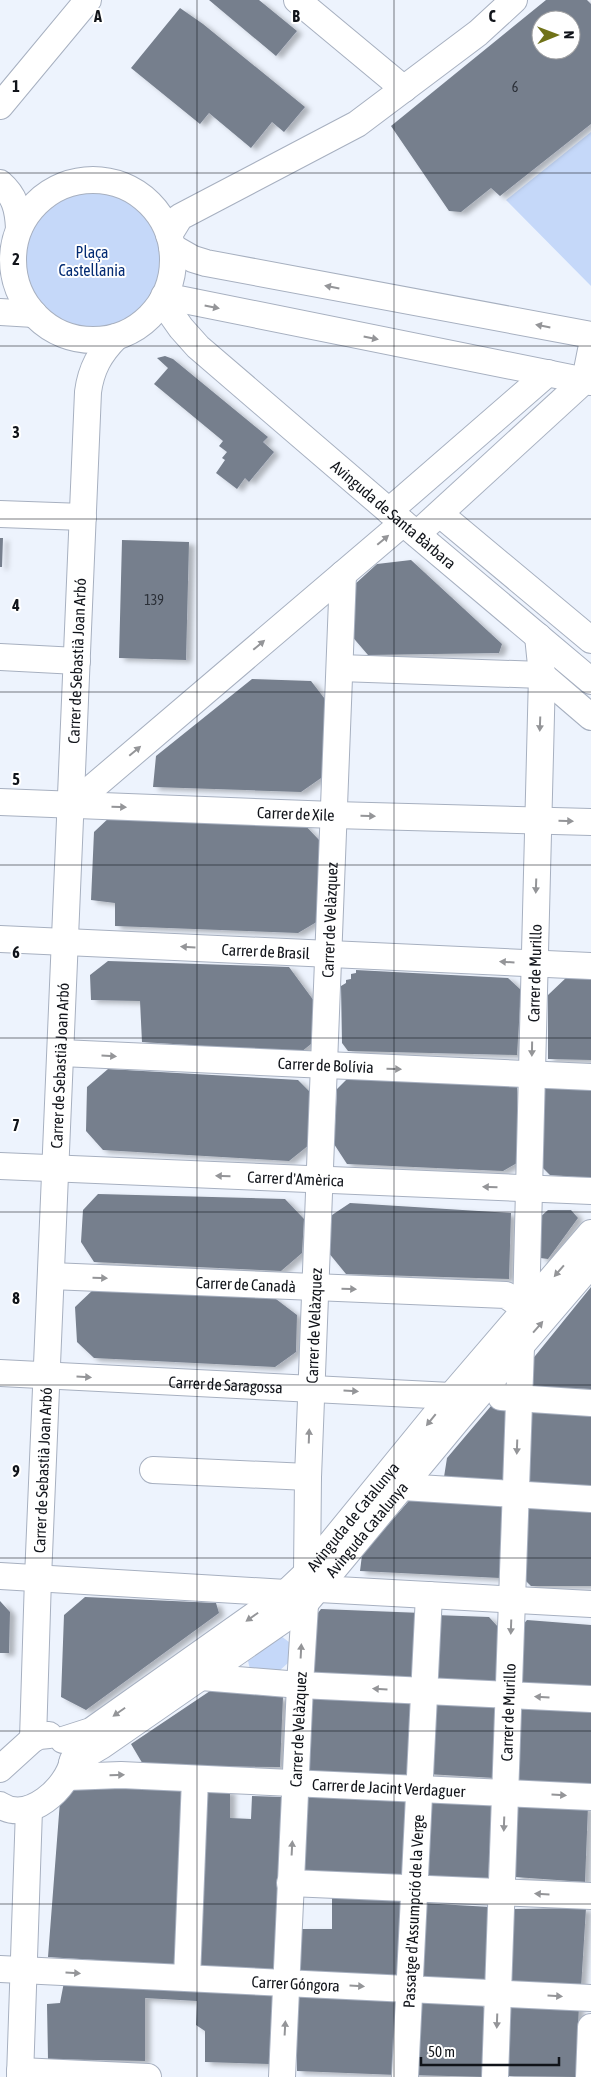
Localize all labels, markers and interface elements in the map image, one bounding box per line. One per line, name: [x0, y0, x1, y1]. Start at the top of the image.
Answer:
text: A: [93, 7, 102, 25]
text: B: [292, 7, 300, 25]
text: C: [488, 7, 496, 25]
north arrow: [531, 10, 581, 60]
text: N: [561, 31, 577, 39]
text: 1: [12, 77, 20, 95]
house number: 6: [512, 79, 519, 95]
park label: Plaça Castellania: [59, 243, 125, 279]
text: 2: [12, 250, 20, 268]
one-way arrow: [323, 282, 339, 290]
one-way arrow: [204, 303, 219, 311]
one-way arrow: [535, 322, 551, 330]
one-way arrow: [364, 335, 380, 343]
text: 3: [12, 423, 20, 441]
street label: Avinguda de Santa Bàrbara: [328, 457, 460, 572]
one-way arrow: [377, 535, 389, 546]
street label: Carrer de Sebastià Joan Arbó: [64, 578, 89, 744]
house number: 139: [144, 592, 164, 608]
text: 4: [11, 596, 20, 614]
one-way arrow: [252, 640, 265, 651]
one-way arrow: [536, 716, 544, 732]
one-way arrow: [129, 745, 142, 756]
text: 5: [12, 770, 20, 788]
one-way arrow: [111, 803, 127, 811]
street label: Carrer de Xile: [257, 803, 335, 824]
one-way arrow: [361, 812, 377, 820]
one-way arrow: [558, 817, 574, 825]
street label: Carrer de Velàzquez: [318, 862, 341, 978]
one-way arrow: [532, 879, 540, 895]
street label: Carrer de Murillo: [524, 924, 545, 1022]
street label: Carrer de Brasil: [221, 940, 311, 962]
text: 6: [12, 943, 20, 961]
one-way arrow: [179, 943, 195, 951]
one-way arrow: [499, 957, 515, 965]
street label: Carrer de Sebastià Joan Arbó: [47, 982, 72, 1149]
one-way arrow: [527, 1041, 535, 1057]
one-way arrow: [102, 1052, 118, 1060]
street label: Carrer de Bolívia: [277, 1054, 374, 1076]
one-way arrow: [386, 1065, 402, 1073]
text: 7: [12, 1116, 20, 1134]
street label: Carrer d'Amèrica: [247, 1167, 345, 1190]
one-way arrow: [214, 1171, 230, 1179]
one-way arrow: [482, 1183, 498, 1191]
one-way arrow: [554, 1264, 565, 1277]
street label: Carrer de Velàzquez: [303, 1267, 325, 1384]
street label: Carrer de Canadà: [195, 1273, 296, 1295]
one-way arrow: [92, 1274, 108, 1282]
one-way arrow: [342, 1285, 358, 1293]
text: 8: [12, 1289, 20, 1307]
one-way arrow: [532, 1320, 543, 1333]
street label: Carrer de Saragossa: [168, 1373, 283, 1396]
one-way arrow: [76, 1374, 92, 1382]
street label: Carrer de Sebastià Joan Arbó: [30, 1387, 55, 1553]
one-way arrow: [343, 1388, 359, 1396]
one-way arrow: [425, 1414, 436, 1427]
one-way arrow: [306, 1428, 314, 1444]
one-way arrow: [513, 1439, 521, 1455]
street label: Avinguda de Catalunya: [303, 1458, 402, 1575]
text: 9: [12, 1462, 20, 1480]
street label: Avinguda Catalunya: [322, 1478, 411, 1581]
one-way arrow: [245, 1612, 259, 1622]
one-way arrow: [507, 1619, 515, 1635]
one-way arrow: [298, 1643, 306, 1659]
street label: Carrer de Murillo: [497, 1663, 519, 1762]
street label: Carrer de Velàzquez: [286, 1671, 310, 1788]
one-way arrow: [372, 1684, 388, 1692]
one-way arrow: [534, 1692, 550, 1700]
one-way arrow: [113, 1706, 126, 1716]
one-way arrow: [109, 1771, 125, 1779]
street label: Carrer de Jacint Verdaguer: [312, 1775, 466, 1800]
one-way arrow: [551, 1792, 567, 1800]
street label: Passatge d'Assumpció de la Verge: [399, 1814, 428, 2008]
one-way arrow: [500, 1816, 508, 1832]
one-way arrow: [288, 1840, 296, 1856]
one-way arrow: [534, 1889, 550, 1897]
one-way arrow: [65, 1969, 81, 1977]
street label: Carrer Góngora: [251, 1972, 340, 1995]
one-way arrow: [350, 1983, 366, 1991]
one-way arrow: [547, 1992, 563, 2000]
one-way arrow: [493, 2014, 501, 2030]
one-way arrow: [281, 2020, 289, 2036]
scale bar: [421, 2034, 558, 2066]
text: 50 m: [428, 2043, 455, 2060]

